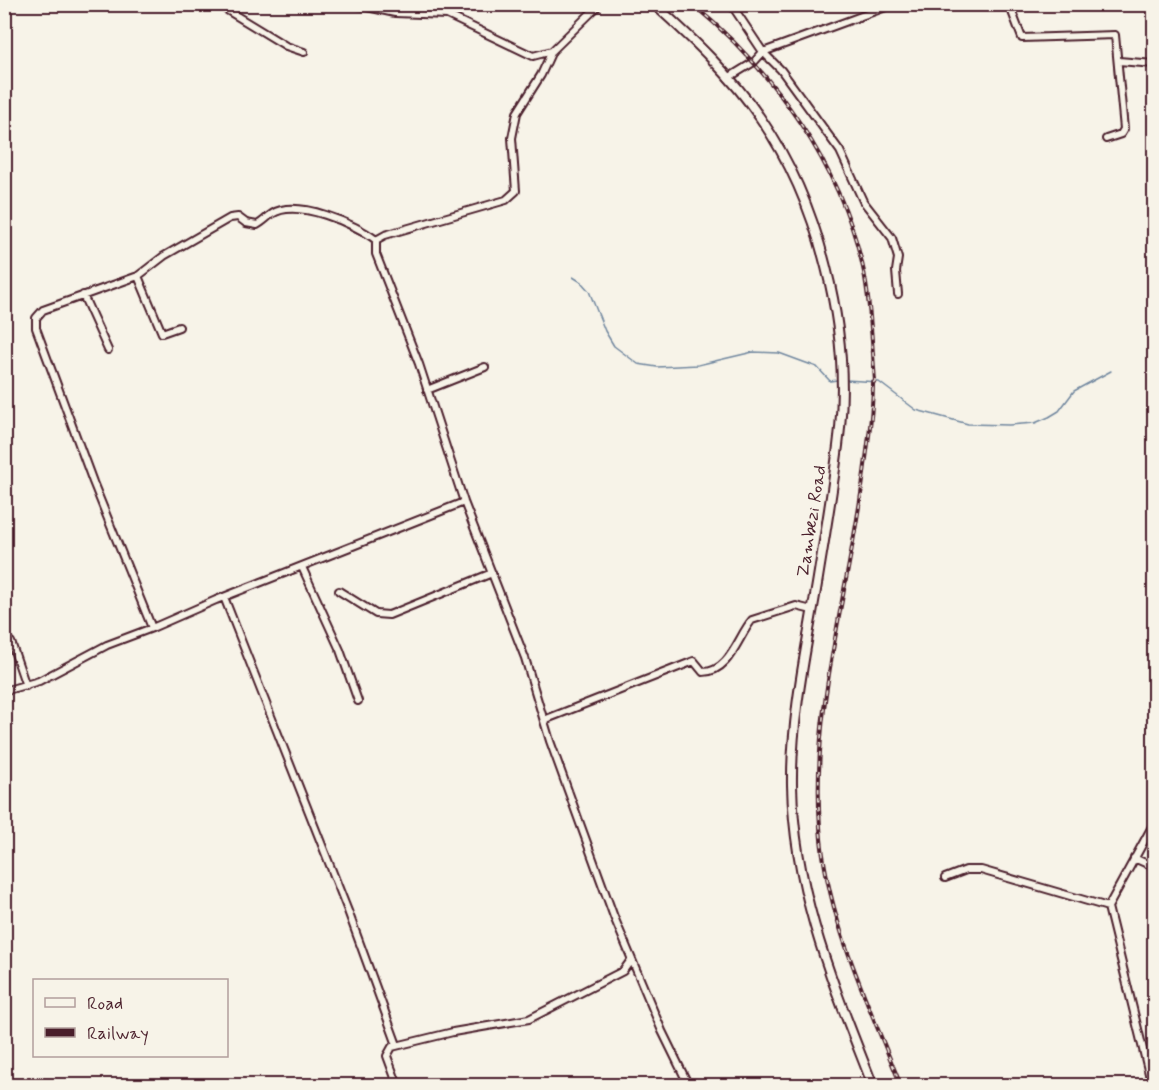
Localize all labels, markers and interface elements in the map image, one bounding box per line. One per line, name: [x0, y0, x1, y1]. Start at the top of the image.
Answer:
street label: Zambezi Road: [791, 464, 833, 579]
legend: [33, 979, 228, 1057]
text: Road: [87, 992, 123, 1016]
text: Railway: [87, 1022, 149, 1046]

